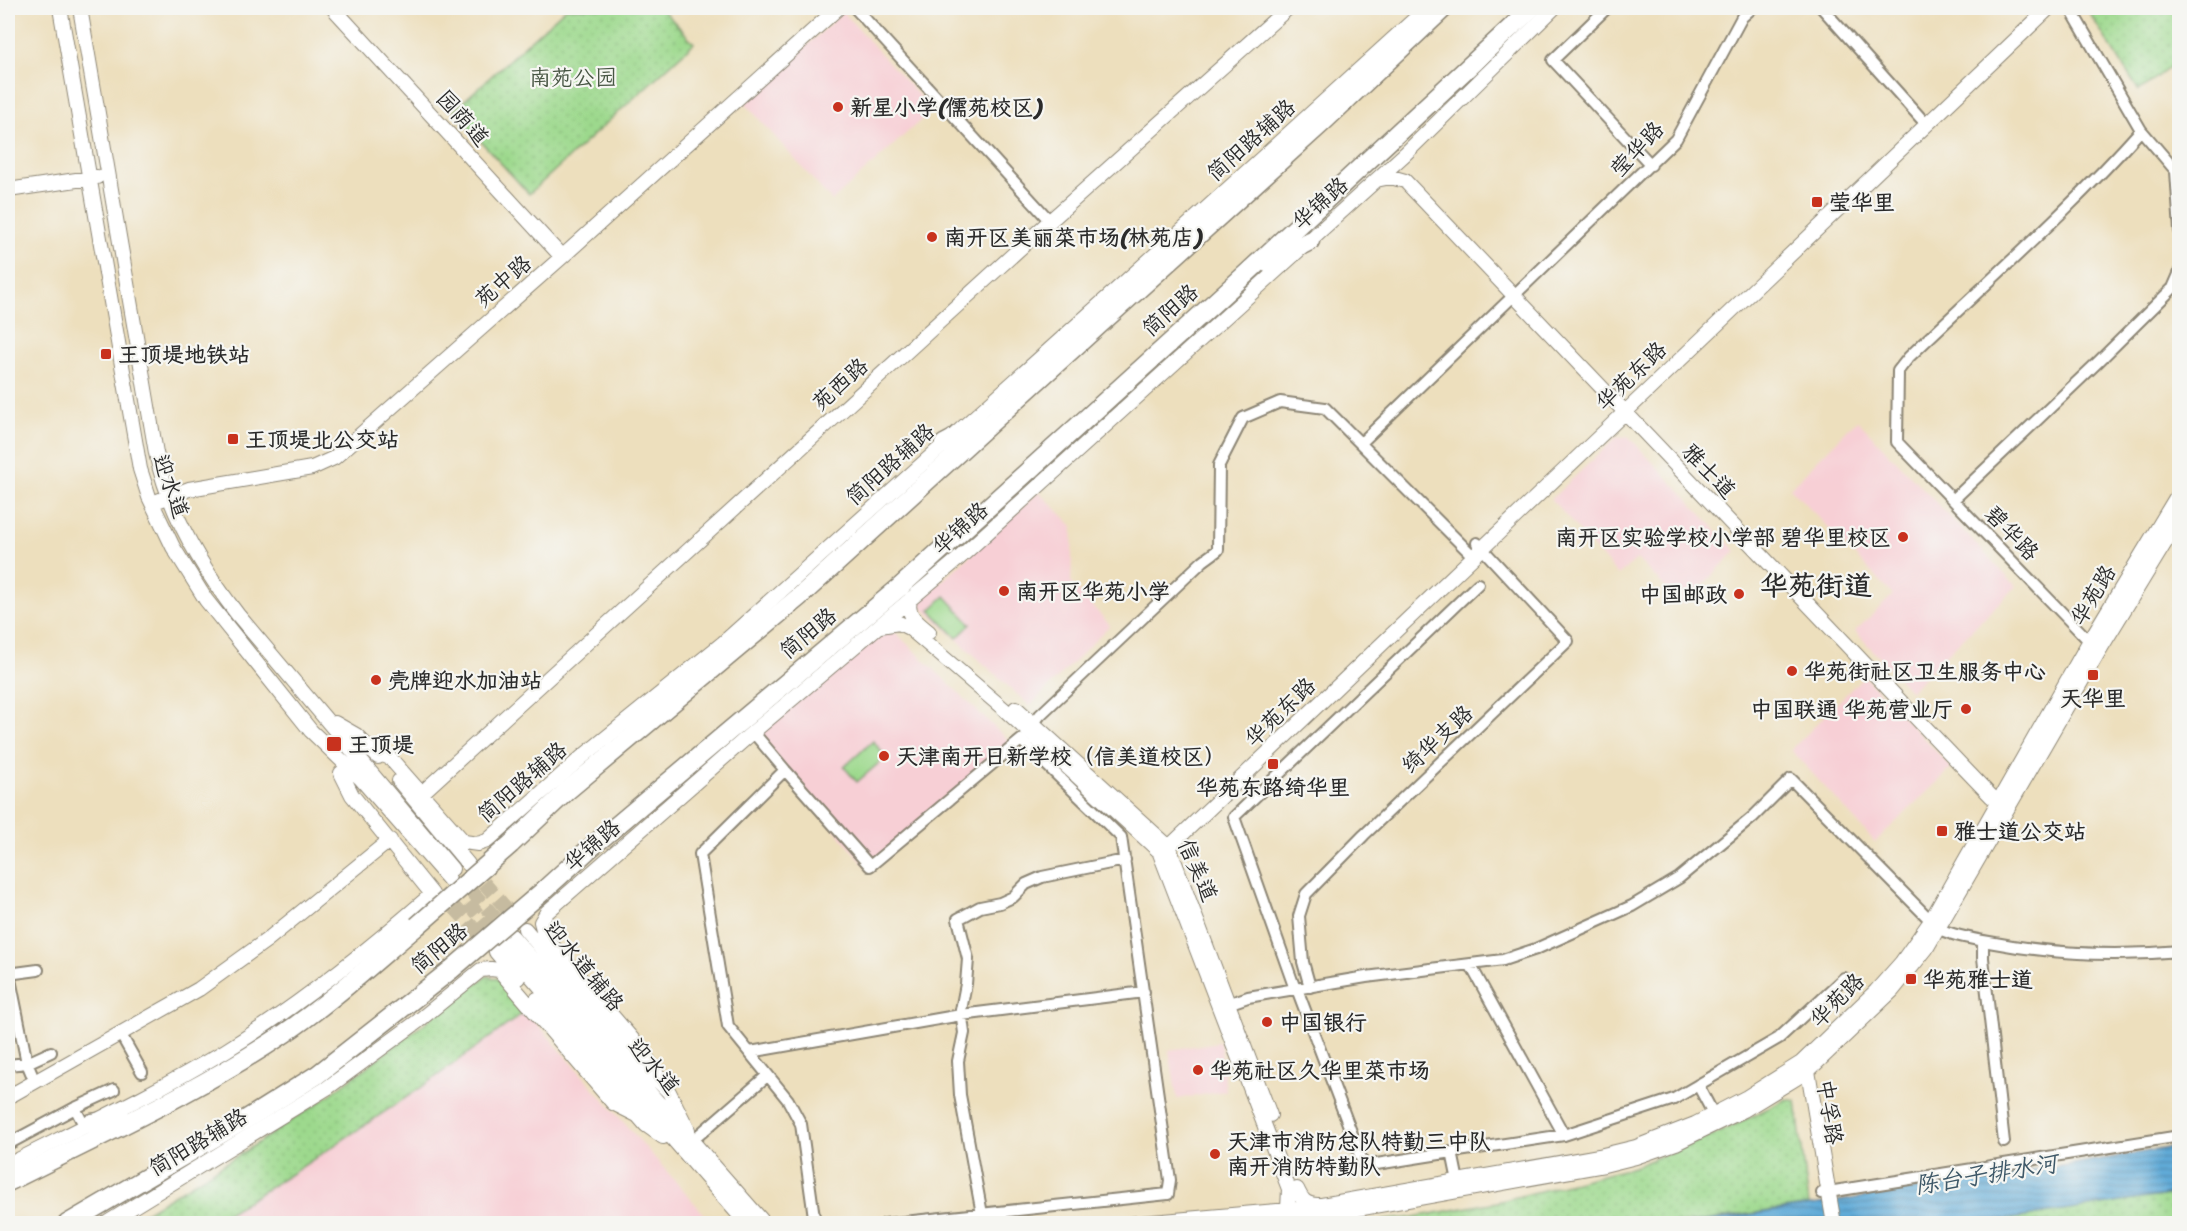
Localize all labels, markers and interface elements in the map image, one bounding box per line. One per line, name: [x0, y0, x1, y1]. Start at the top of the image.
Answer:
park label: 南苑公园: [529, 58, 617, 97]
street label: 园荫道: [426, 80, 500, 156]
place label: 新星小学(儒苑校区): [850, 88, 1044, 127]
street label: 简阳路辅路: [1197, 89, 1305, 191]
marker: 新星小学(儒苑校区): [831, 100, 845, 114]
street label: 莹华路: [1600, 112, 1674, 186]
street label: 华锦路: [1282, 166, 1358, 240]
place label: 莹华里: [1829, 183, 1895, 222]
marker: 莹华里: [1810, 195, 1824, 209]
place label: 南开区美丽菜市场(林苑店): [944, 218, 1204, 257]
marker: 南开区美丽菜市场(林苑店): [925, 230, 939, 244]
street label: 苑中路: [465, 245, 541, 317]
street label: 简阳路: [1132, 273, 1208, 347]
street label: 华苑东路: [1586, 331, 1676, 421]
place label: 王顶堤地铁站: [118, 335, 250, 374]
marker: 王顶堤地铁站: [99, 347, 113, 361]
street label: 苑西路: [802, 347, 878, 421]
street label: 简阳路辅路: [836, 413, 944, 515]
place label: 王顶堤北公交站: [245, 420, 399, 459]
marker: 王顶堤北公交站: [226, 432, 240, 446]
street label: 雅士道: [1672, 434, 1746, 508]
street label: 迎水道: [141, 448, 201, 524]
street label: 华锦路: [922, 491, 998, 565]
street label: 碧华路: [1975, 496, 2049, 570]
place label: 南开区实验学校小学部 碧华里校区: [1555, 518, 1891, 557]
marker: 南开区实验学校小学部 碧华里校区: [1896, 530, 1910, 544]
street label: 华苑路: [2059, 557, 2127, 633]
district label: 华苑街道: [1760, 561, 1872, 610]
place label: 南开区华苑小学: [1016, 572, 1170, 611]
place label: 中国邮政: [1639, 575, 1727, 614]
marker: 南开区华苑小学: [997, 584, 1011, 598]
marker: 中国邮政: [1732, 587, 1746, 601]
street label: 简阳路: [770, 597, 846, 669]
place label: 华苑街社区卫生服务中心: [1804, 652, 2046, 691]
place label: 壳牌迎水加油站: [388, 661, 542, 700]
marker: 华苑街社区卫生服务中心: [1785, 664, 1799, 678]
street label: 华苑东路: [1235, 667, 1325, 757]
marker: 天华里: [2086, 668, 2100, 682]
marker: 壳牌迎水加油站: [369, 673, 383, 687]
place label: 天华里: [2060, 679, 2126, 718]
place label: 中国联通 华苑营业厅: [1750, 690, 1954, 729]
street label: 绮华支路: [1392, 695, 1482, 783]
marker: 中国联通 华苑营业厅: [1959, 702, 1973, 716]
place label: 王顶堤: [348, 725, 414, 764]
street label: 简阳路辅路: [468, 731, 576, 833]
marker: 王顶堤: [325, 735, 343, 753]
place label: 天津南开日新学校（信美道校区）: [896, 737, 1226, 776]
marker: 天津南开日新学校（信美道校区）: [877, 749, 891, 763]
marker: 华苑东路绮华里: [1266, 757, 1280, 771]
place label: 华苑东路绮华里: [1196, 768, 1350, 807]
street label: 华锦路: [554, 809, 630, 881]
place label: 雅士道公交站: [1954, 812, 2086, 851]
marker: 雅士道公交站: [1935, 824, 1949, 838]
street label: 信美道: [1167, 832, 1229, 908]
street label: 迎水道辅路: [534, 911, 634, 1021]
street label: 简阳路: [401, 912, 477, 984]
place label: 华苑雅士道: [1923, 960, 2033, 999]
street label: 华苑路: [1800, 963, 1874, 1037]
marker: 华苑雅士道: [1904, 972, 1918, 986]
place label: 中国银行: [1279, 1003, 1367, 1042]
marker: 中国银行: [1260, 1015, 1274, 1029]
street label: 迎水道: [618, 1028, 690, 1104]
place label: 华苑社区久华里菜市场: [1210, 1051, 1430, 1090]
marker: 华苑社区久华里菜市场: [1191, 1063, 1205, 1077]
street label: 中孚路: [1806, 1076, 1854, 1148]
street label: 简阳路辅路: [141, 1097, 255, 1187]
place label: 天津市消防总队特勤三中队 南开消防特勤队: [1227, 1122, 1491, 1186]
water label: 陈台子排水河: [1912, 1141, 2064, 1206]
marker: 天津市消防总队特勤三中队 南开消防特勤队: [1208, 1147, 1222, 1161]

